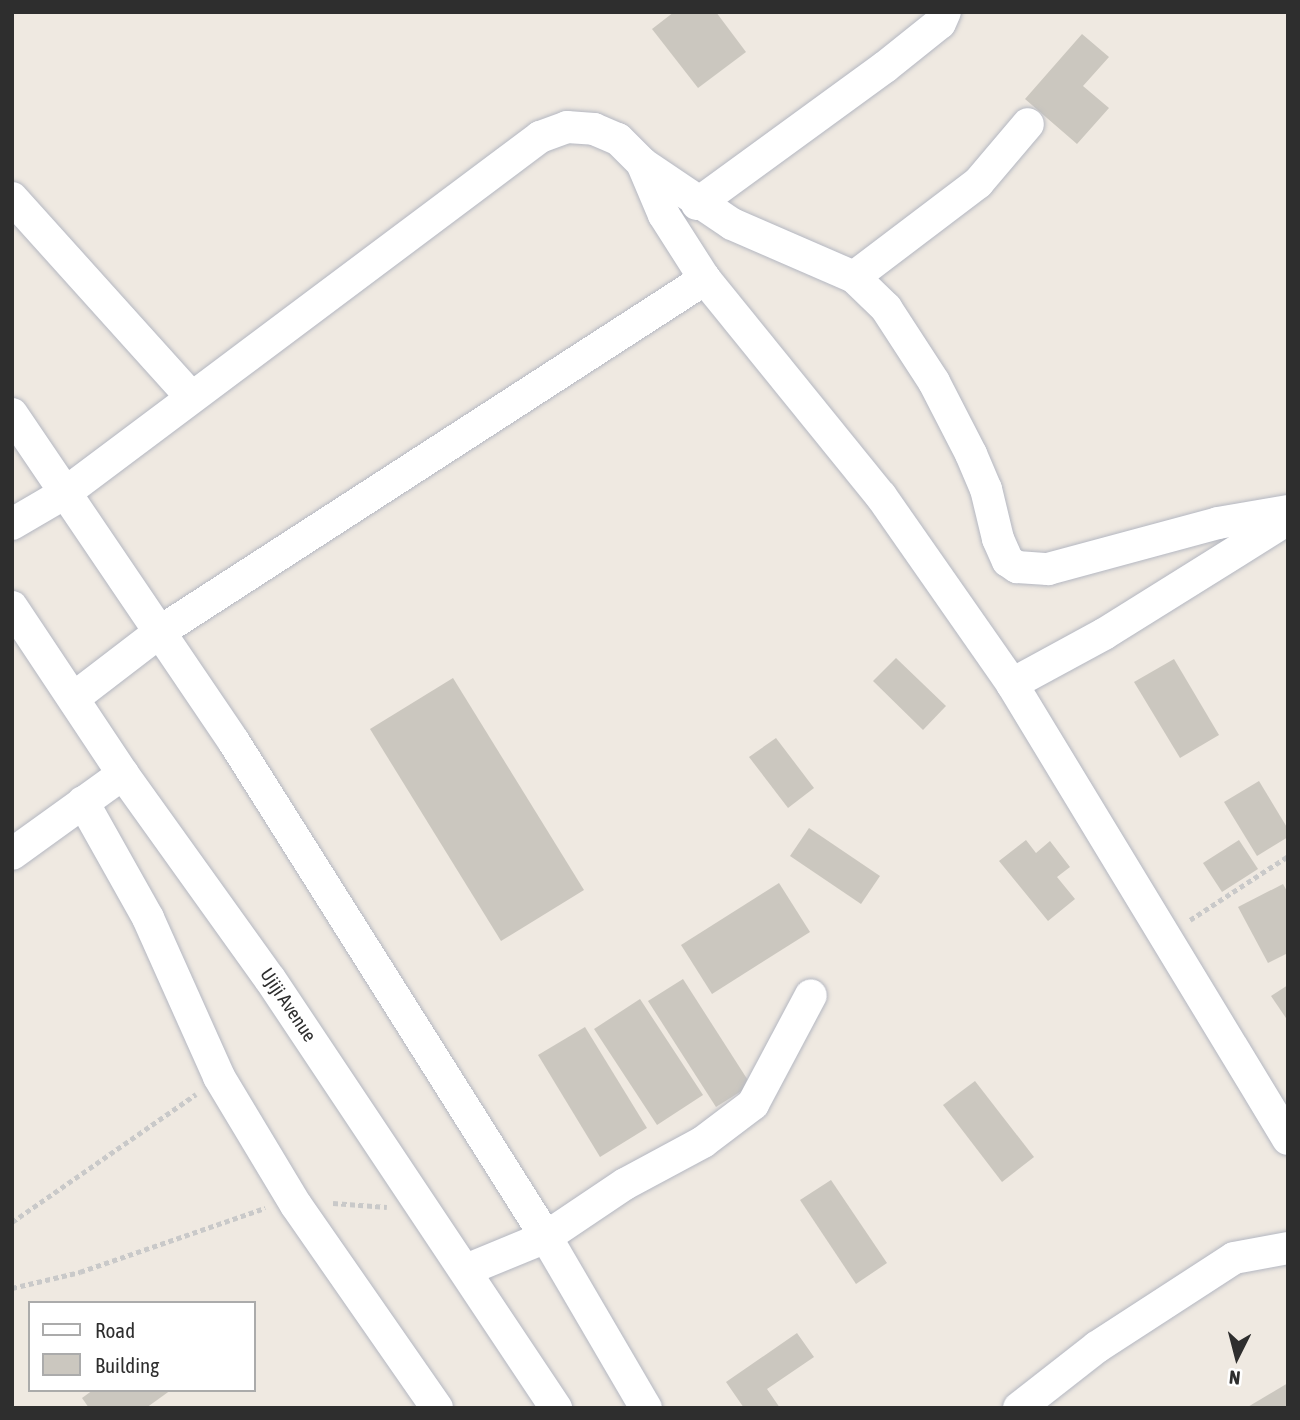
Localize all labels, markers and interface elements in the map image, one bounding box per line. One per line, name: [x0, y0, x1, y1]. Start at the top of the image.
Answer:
street label: Ujiji Avenue: [255, 964, 321, 1046]
legend: [28, 1301, 256, 1392]
text: Road: [95, 1318, 135, 1342]
north arrow: [1202, 1322, 1272, 1392]
text: Building: [95, 1353, 159, 1377]
text: N: [1228, 1366, 1242, 1389]

